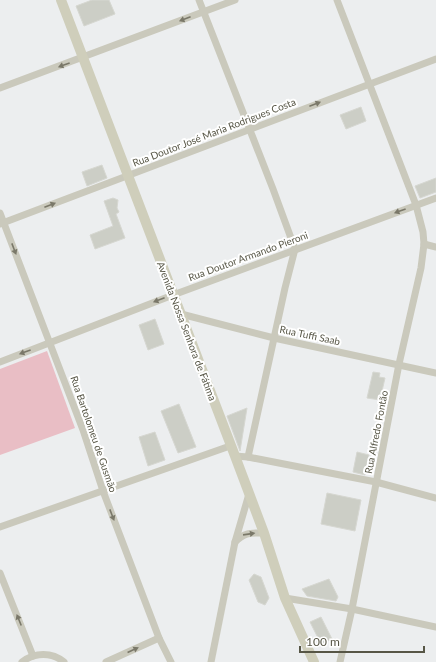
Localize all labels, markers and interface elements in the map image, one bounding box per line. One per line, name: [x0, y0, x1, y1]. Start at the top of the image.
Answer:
one-way arrow: [179, 16, 191, 22]
one-way arrow: [58, 63, 70, 69]
street label: Rua Doutor José Maria Rodrigues Costa: [131, 95, 297, 169]
one-way arrow: [309, 101, 321, 107]
one-way arrow: [44, 202, 56, 208]
one-way arrow: [393, 209, 405, 215]
street label: Rua Doutor Armando Pieroni: [186, 229, 310, 283]
one-way arrow: [11, 244, 17, 256]
street label: Avenida Nossa Senhora de Fátima: [155, 260, 219, 402]
one-way arrow: [153, 298, 165, 304]
street label: Rua Tuffi Saab: [279, 323, 342, 347]
one-way arrow: [19, 350, 31, 356]
street label: Rua Bartolomeu de Gusmão: [68, 374, 120, 494]
street label: Rua Alfredo Fontão: [362, 389, 390, 475]
one-way arrow: [110, 510, 116, 522]
one-way arrow: [243, 531, 256, 537]
one-way arrow: [15, 613, 21, 625]
scale bar: [300, 628, 424, 654]
text: 100 m: [306, 634, 340, 649]
one-way arrow: [127, 647, 138, 653]

